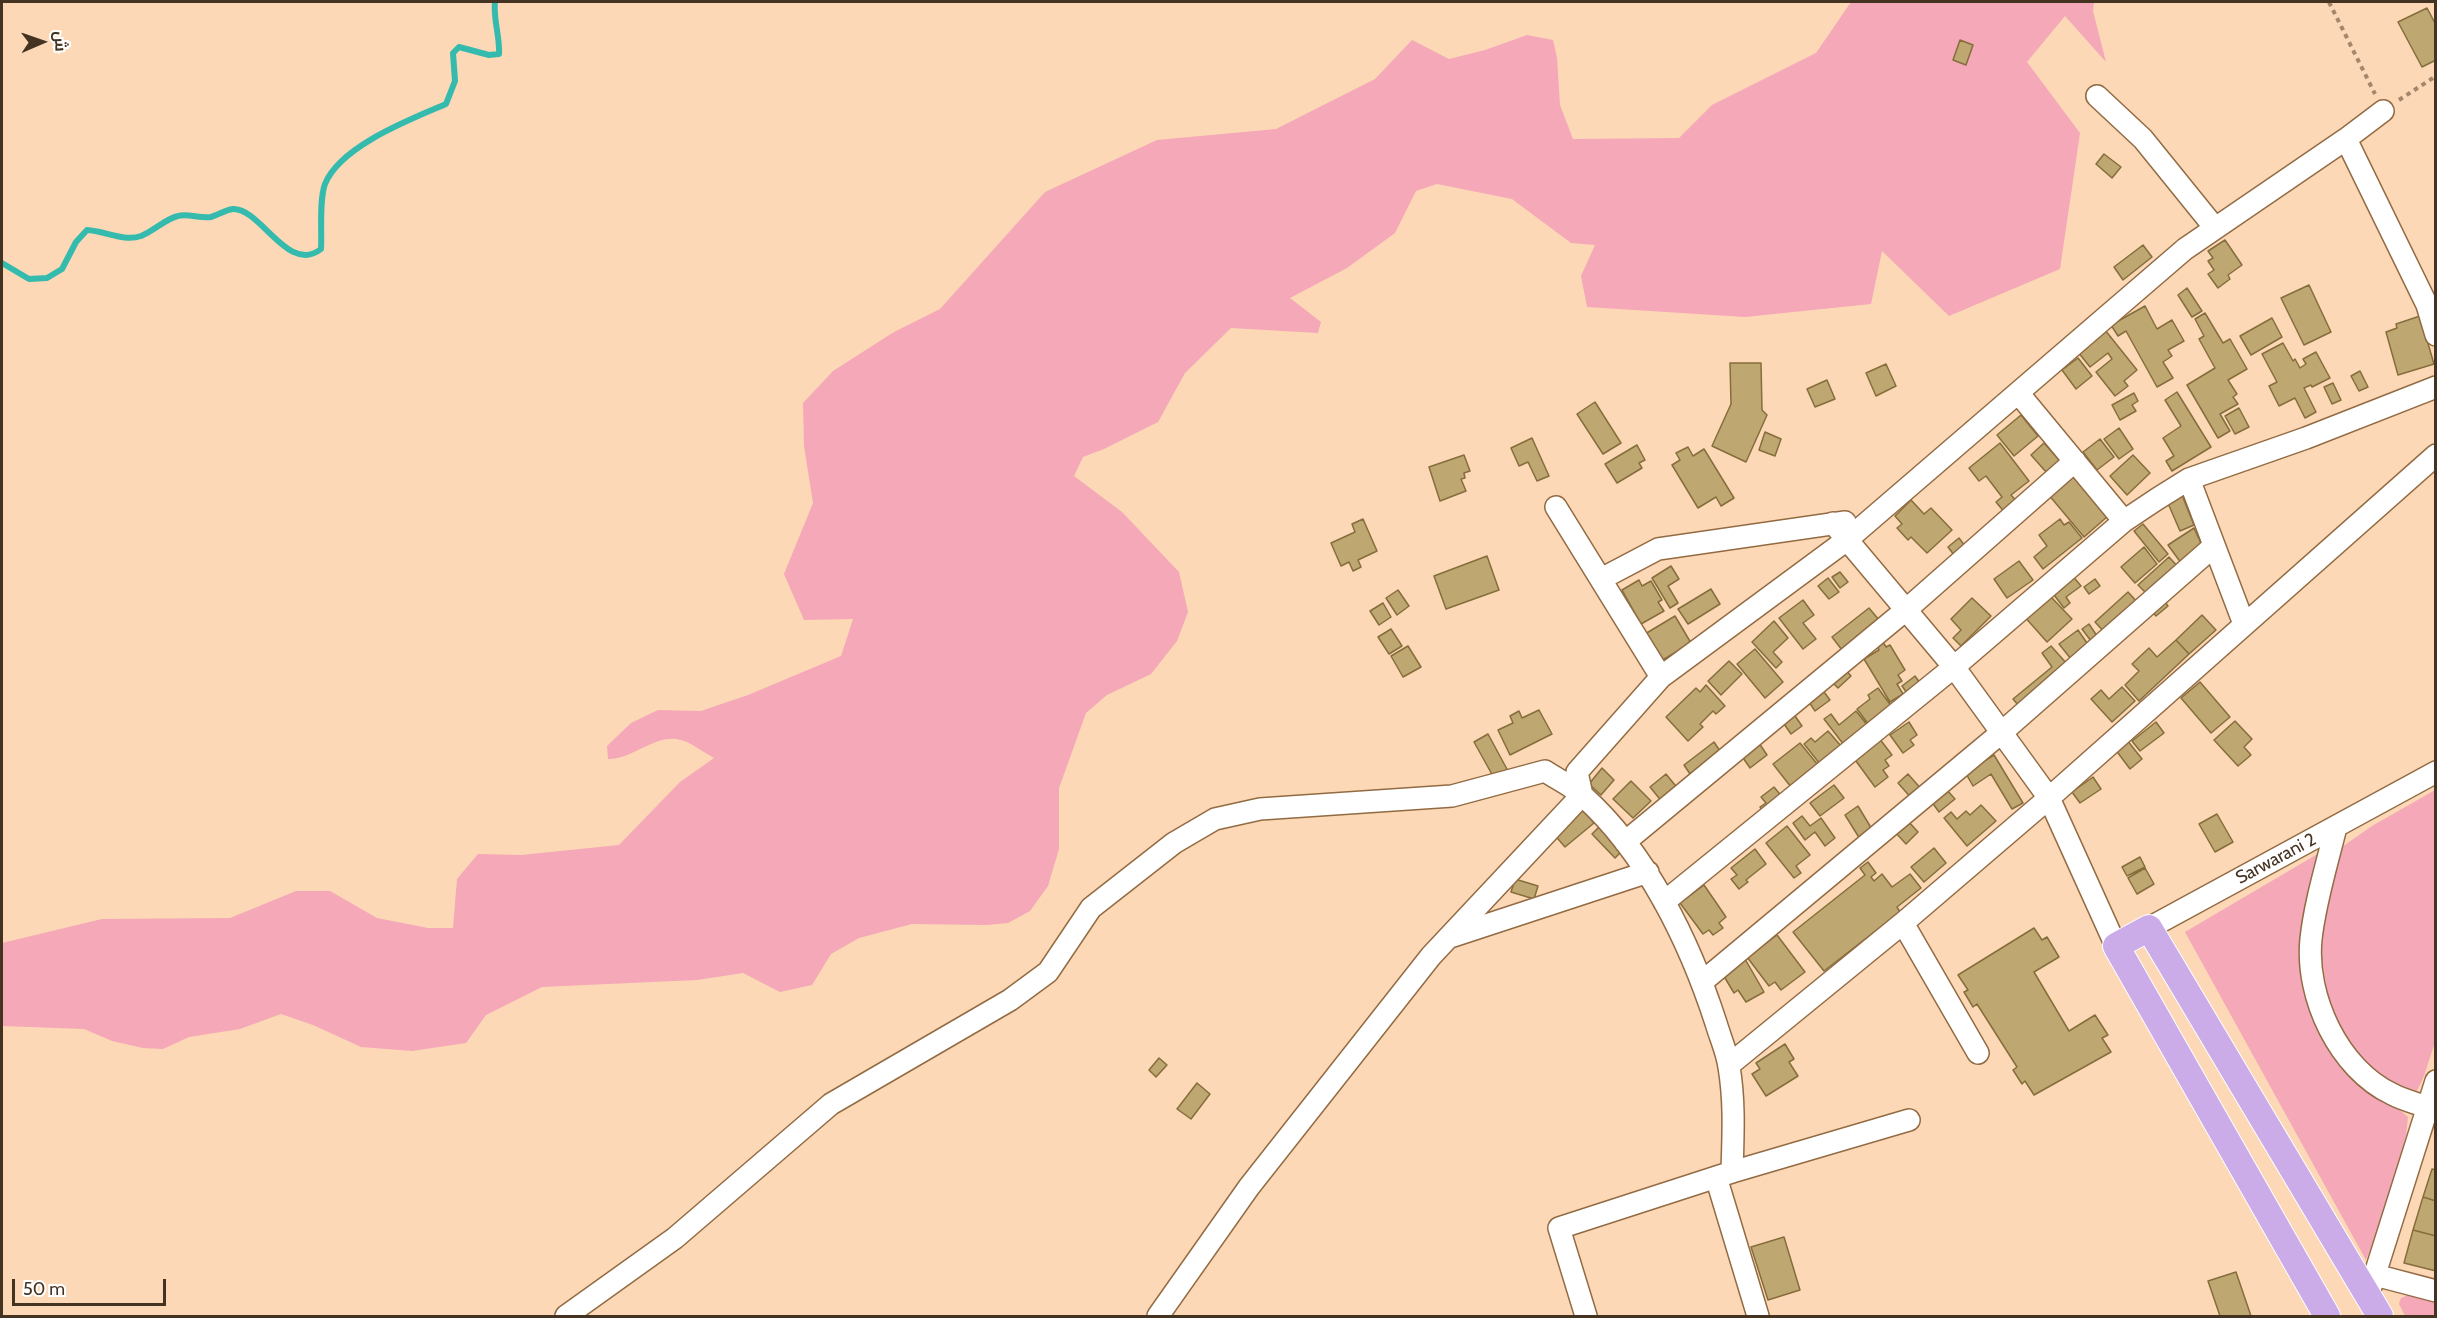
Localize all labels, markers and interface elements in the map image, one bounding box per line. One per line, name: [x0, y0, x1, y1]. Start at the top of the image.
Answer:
north arrow: [12, 12, 72, 72]
text: ش: [51, 31, 70, 52]
street label: Sarwarani 2: [2232, 829, 2320, 889]
scale bar: [15, 1267, 170, 1305]
text: 50 m: [23, 1278, 65, 1300]

